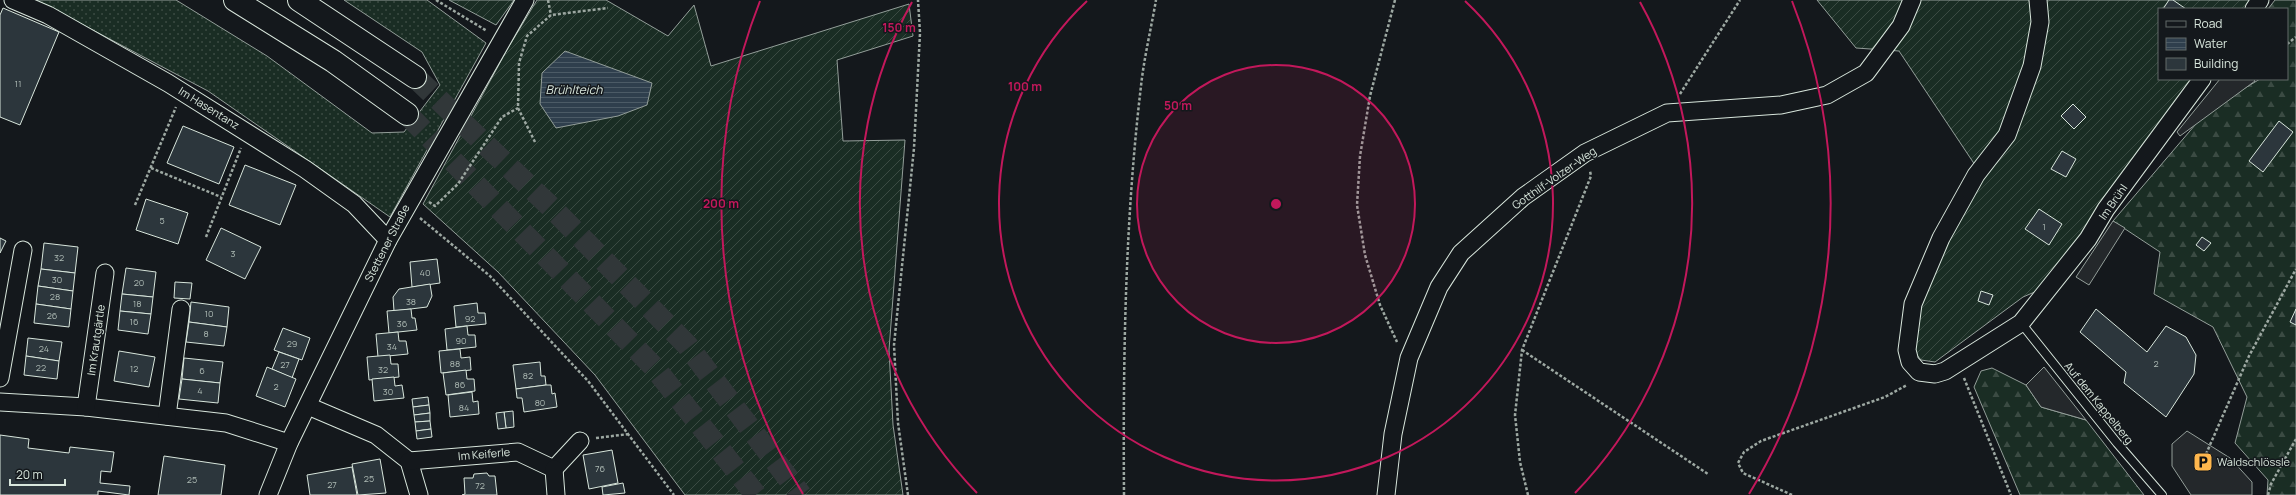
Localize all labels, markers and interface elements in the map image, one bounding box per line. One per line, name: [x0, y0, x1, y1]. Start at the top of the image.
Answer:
legend: [2158, 8, 2288, 80]
text: Road: [2194, 15, 2222, 32]
text: 150 m: [882, 19, 916, 36]
text: Water: [2194, 35, 2228, 52]
text: Building: [2194, 55, 2238, 72]
house number: 11: [14, 77, 22, 90]
text: 100 m: [1008, 78, 1042, 95]
water label: Brühlteich: [546, 81, 603, 98]
street label: Im Hasentanz: [176, 83, 243, 132]
text: 50 m: [1164, 97, 1192, 114]
street label: Gotthilf-Volzer-Weg: [1509, 143, 1599, 212]
street label: Im Brühl: [2095, 181, 2130, 223]
text: 200 m: [703, 195, 739, 212]
centre of rings: [1269, 197, 1283, 211]
street label: Stettener Straße: [361, 201, 413, 284]
house number: 5: [159, 214, 165, 227]
house number: 1: [2042, 220, 2046, 233]
house number: 3: [231, 247, 236, 260]
house number: 32: [54, 251, 64, 264]
house number: 40: [420, 266, 430, 279]
house number: 30: [52, 273, 62, 286]
house number: 20: [134, 276, 144, 289]
house number: 28: [50, 290, 60, 303]
house number: 38: [406, 295, 416, 308]
house number: 18: [133, 297, 141, 310]
street label: Im Krautgärtle: [83, 303, 108, 376]
house number: 10: [205, 307, 214, 320]
house number: 26: [47, 309, 58, 322]
house number: 92: [465, 312, 475, 325]
house number: 16: [129, 315, 139, 328]
house number: 36: [397, 317, 408, 330]
house number: 8: [203, 327, 209, 340]
house number: 90: [455, 334, 467, 347]
house number: 29: [287, 337, 297, 350]
house number: 34: [387, 340, 397, 353]
house number: 24: [39, 342, 49, 355]
house number: 88: [450, 357, 460, 370]
house number: 2: [2153, 357, 2159, 370]
house number: 27: [280, 358, 290, 371]
street label: Auf dem Kappelberg: [2062, 358, 2137, 447]
house number: 22: [36, 361, 46, 374]
house number: 12: [130, 362, 138, 375]
house number: 32: [378, 363, 388, 376]
house number: 6: [199, 364, 205, 377]
house number: 82: [523, 369, 533, 382]
house number: 86: [455, 378, 466, 391]
house number: 2: [273, 380, 279, 393]
house number: 4: [197, 384, 203, 397]
house number: 30: [383, 385, 393, 398]
house number: 80: [535, 396, 545, 409]
house number: 84: [459, 401, 469, 414]
street label: Im Keiferle: [457, 444, 511, 463]
parking icon: Waldschlössle: [2192, 451, 2214, 473]
place label: Waldschlössle: [2217, 454, 2291, 469]
scale bar: [10, 461, 65, 487]
house number: 76: [595, 462, 605, 475]
text: 20 m: [16, 466, 43, 483]
house number: 25: [364, 472, 374, 485]
house number: 25: [187, 473, 197, 486]
house number: 27: [327, 478, 337, 491]
house number: 72: [475, 479, 485, 492]

